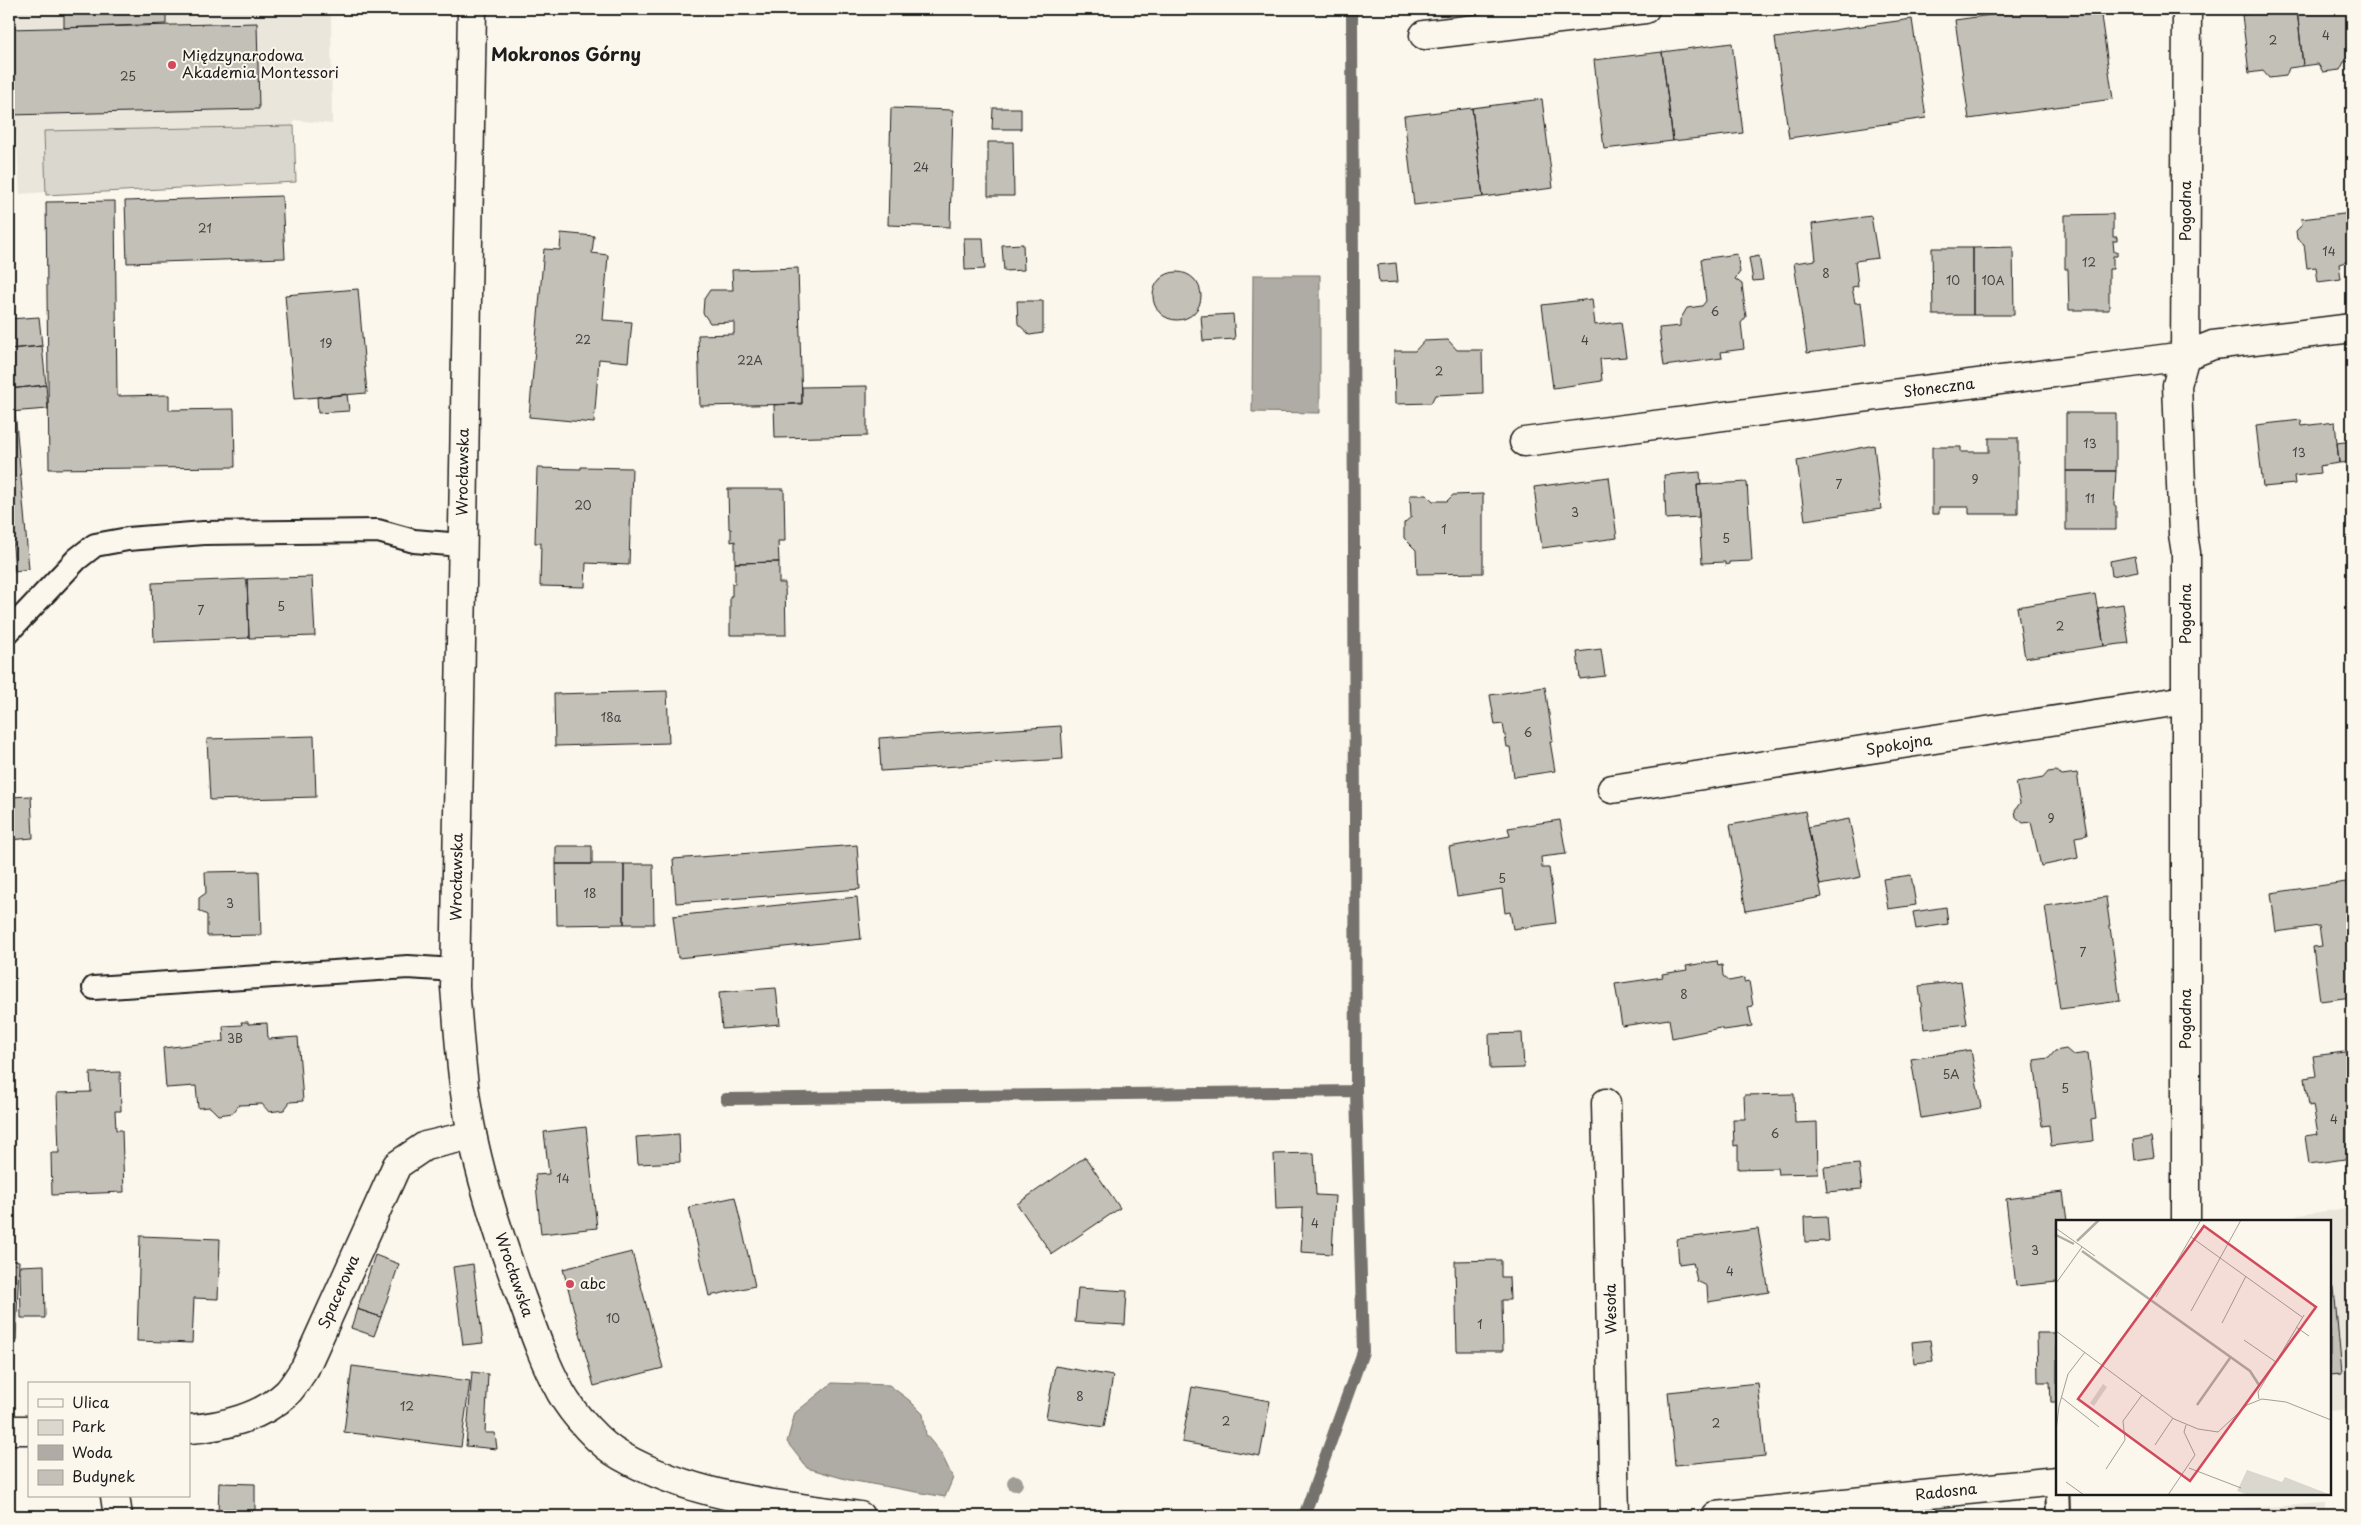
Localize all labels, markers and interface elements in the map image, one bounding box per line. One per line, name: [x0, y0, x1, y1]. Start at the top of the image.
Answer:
house number: 4: [2322, 26, 2330, 44]
house number: 2: [2269, 31, 2277, 49]
district label: Mokronos Górny: [491, 40, 641, 67]
place label: Międzynarodowa Akademia Montessori: [182, 43, 339, 83]
marker: Międzynarodowa Akademia Montessori: [166, 59, 178, 71]
house number: 25: [120, 67, 136, 85]
house number: 24: [913, 158, 929, 176]
street label: Pogodna: [2173, 180, 2196, 241]
house number: 21: [198, 219, 212, 237]
house number: 14: [2322, 242, 2336, 260]
house number: 12: [2082, 253, 2096, 271]
house number: 8: [1822, 264, 1830, 282]
house number: 10: [1946, 271, 1960, 289]
house number: 10A: [1981, 271, 2005, 289]
house number: 6: [1711, 302, 1719, 320]
house number: 22: [575, 330, 591, 348]
house number: 4: [1581, 331, 1589, 349]
house number: 19: [320, 334, 332, 352]
house number: 22A: [737, 351, 763, 369]
house number: 2: [1435, 362, 1443, 380]
street label: Słoneczna: [1902, 371, 1976, 402]
street label: Wrocławska: [449, 427, 474, 516]
house number: 13: [2083, 434, 2097, 452]
house number: 13: [2292, 443, 2306, 461]
house number: 9: [1971, 470, 1979, 488]
house number: 7: [1836, 475, 1843, 493]
house number: 11: [2085, 489, 2095, 507]
house number: 20: [574, 496, 592, 514]
house number: 3: [1571, 503, 1579, 521]
house number: 1: [1441, 520, 1447, 538]
house number: 5: [1722, 529, 1730, 547]
street label: Pogodna: [2173, 583, 2196, 644]
house number: 5: [277, 597, 285, 615]
house number: 7: [198, 601, 205, 619]
house number: 2: [2056, 617, 2064, 635]
house number: 18a: [601, 708, 622, 726]
house number: 6: [1524, 723, 1532, 741]
street label: Spokojna: [1864, 727, 1934, 760]
house number: 9: [2047, 809, 2055, 827]
street label: Wrocławska: [443, 832, 468, 921]
house number: 5: [1498, 869, 1506, 887]
house number: 18: [584, 884, 596, 902]
house number: 3: [226, 894, 234, 912]
house number: 7: [2080, 943, 2087, 961]
house number: 8: [1680, 985, 1688, 1003]
street label: Pogodna: [2173, 988, 2196, 1049]
house number: 3B: [227, 1029, 243, 1047]
house number: 5A: [1943, 1065, 1959, 1083]
house number: 5: [2061, 1079, 2069, 1097]
house number: 4: [2330, 1110, 2338, 1128]
house number: 6: [1771, 1124, 1779, 1142]
house number: 14: [556, 1169, 570, 1187]
house number: 4: [1311, 1214, 1319, 1232]
inset map: [2056, 1220, 2331, 1495]
street label: Wrocławska: [490, 1229, 541, 1320]
house number: 3: [2031, 1241, 2039, 1259]
street label: Spacerowa: [311, 1250, 364, 1332]
house number: 4: [1726, 1262, 1734, 1280]
place label: abc: [580, 1271, 606, 1294]
marker: abc: [564, 1278, 576, 1290]
street label: Wesoła: [1598, 1283, 1621, 1335]
house number: 10: [606, 1309, 620, 1327]
house number: 1: [1477, 1315, 1483, 1333]
legend: [28, 1382, 190, 1498]
house number: 8: [1076, 1387, 1084, 1405]
text: Ulica: [72, 1390, 110, 1413]
house number: 12: [400, 1397, 414, 1415]
house number: 2: [1222, 1412, 1230, 1430]
text: Park: [72, 1414, 106, 1437]
house number: 2: [1712, 1414, 1720, 1432]
text: Woda: [72, 1440, 113, 1463]
text: Budynek: [72, 1464, 135, 1487]
street label: Radosna: [1914, 1476, 1979, 1505]

